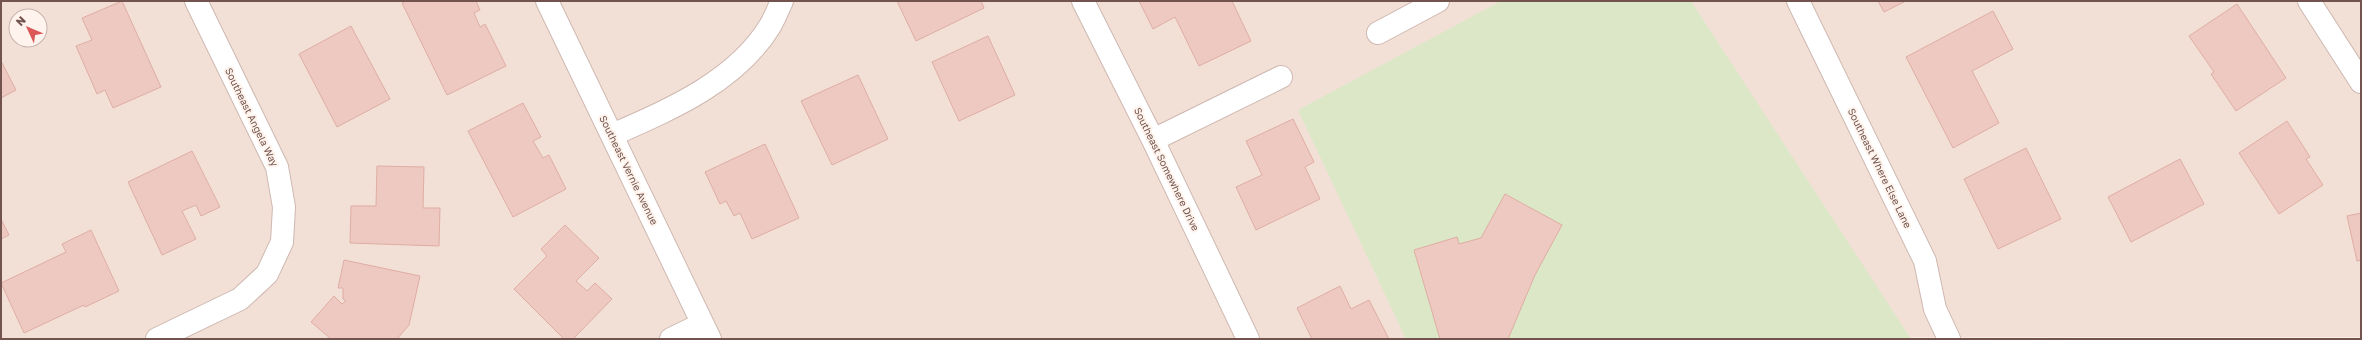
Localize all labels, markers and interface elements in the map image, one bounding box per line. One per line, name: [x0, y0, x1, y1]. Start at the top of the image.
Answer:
north arrow: [8, 8, 48, 48]
text: N: [13, 13, 28, 28]
street label: Southeast Angela Way: [223, 66, 281, 169]
street label: Southeast Somewhere Drive: [1132, 105, 1202, 233]
street label: Southeast Where Else Lane: [1846, 106, 1914, 230]
street label: Southeast Vernie Avenue: [597, 113, 661, 227]

